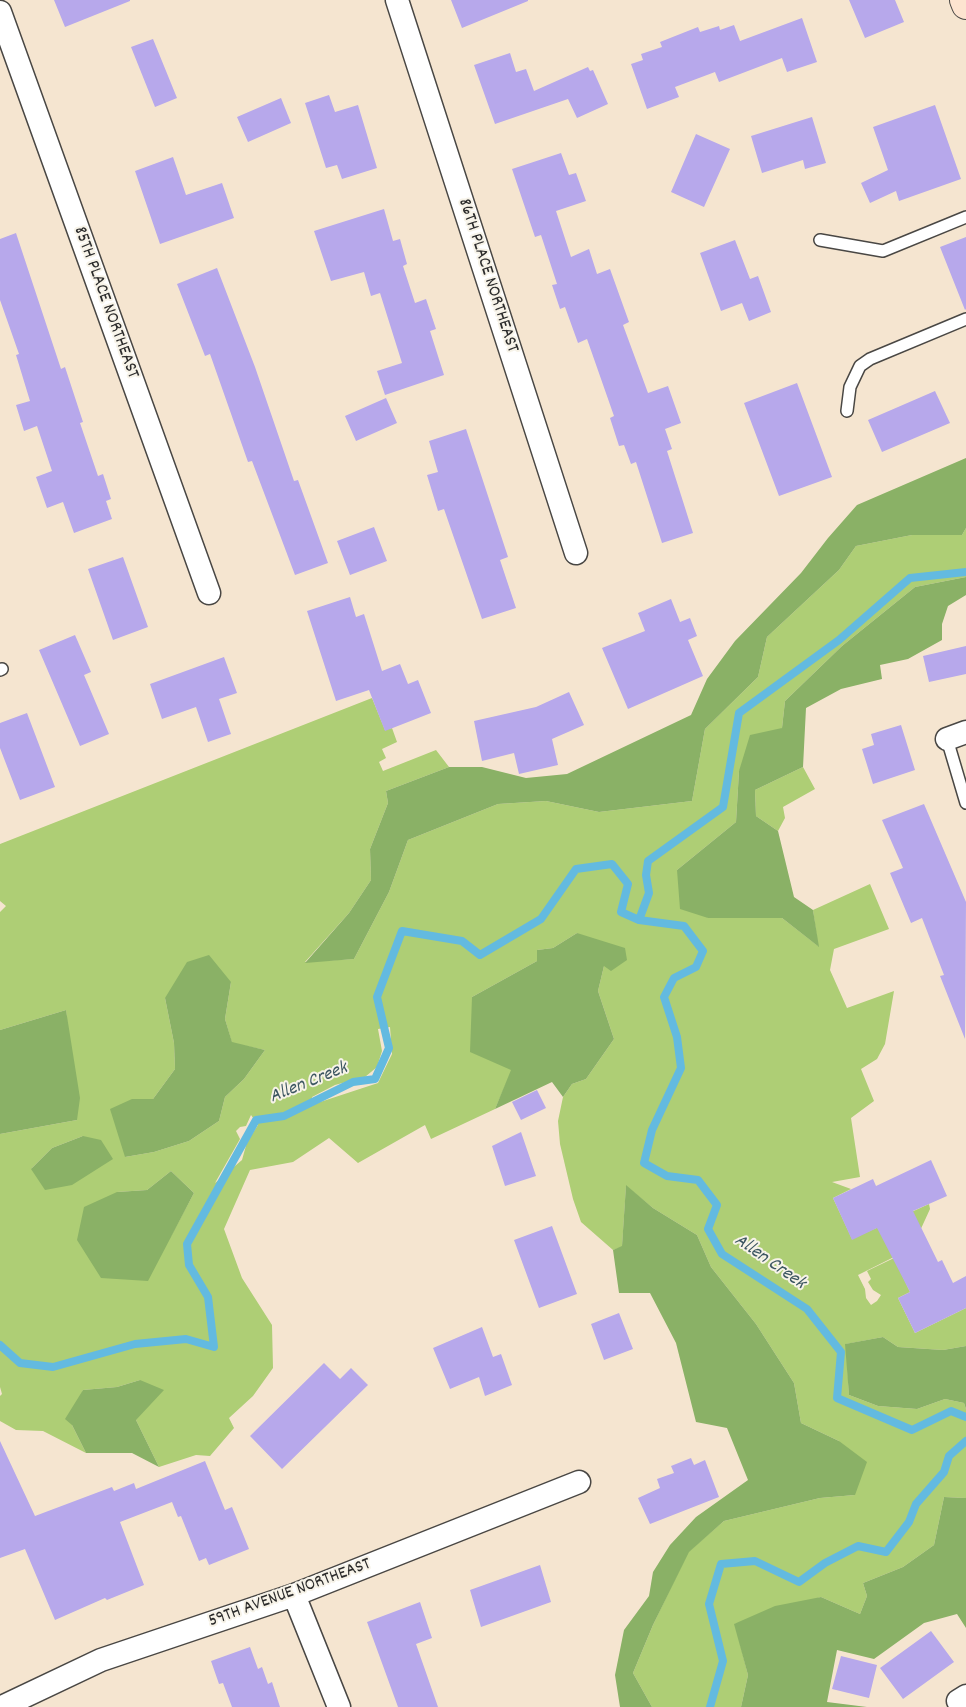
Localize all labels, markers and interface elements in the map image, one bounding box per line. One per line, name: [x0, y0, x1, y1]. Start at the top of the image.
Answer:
street label: 86TH PLACE NORTHEAST: [452, 196, 522, 356]
street label: 85TH PLACE NORTHEAST: [67, 224, 143, 382]
water label: Allen Creek: [267, 1058, 351, 1110]
water label: Allen Creek: [729, 1230, 809, 1296]
street label: 59TH AVENUE NORTHEAST: [206, 1555, 374, 1633]

